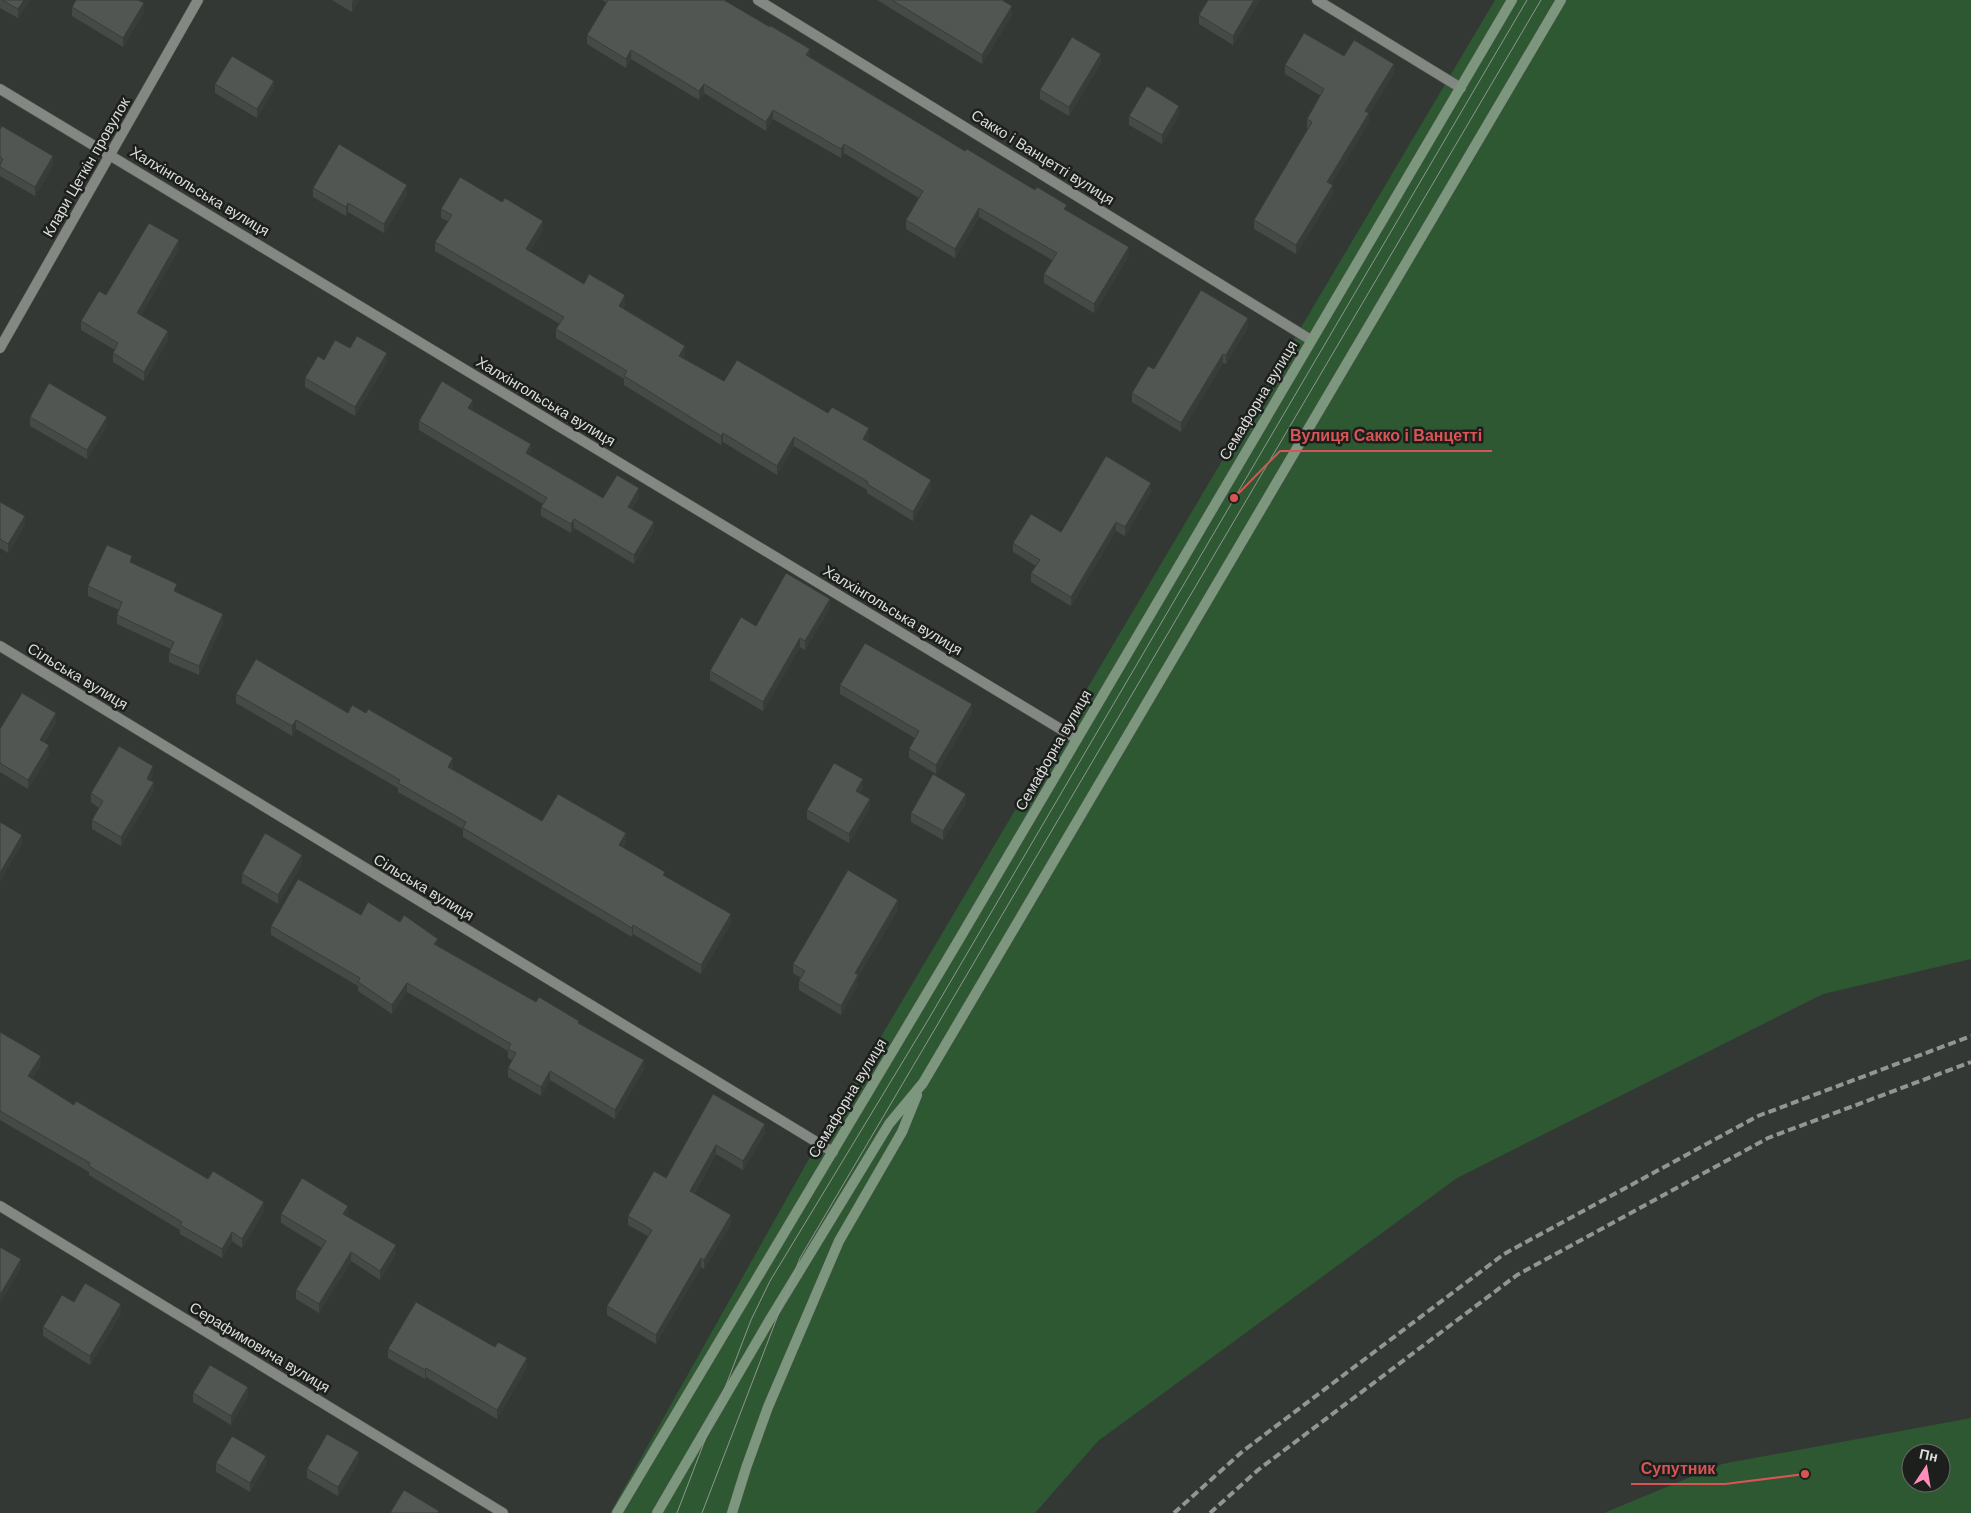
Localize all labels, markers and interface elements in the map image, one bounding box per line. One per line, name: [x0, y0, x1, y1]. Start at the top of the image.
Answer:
street label: Клари Цеткін провулок: [39, 94, 133, 240]
street label: Сакко і Ванцетті вулиця: [968, 106, 1118, 208]
street label: Халхінгольська вулиця: [127, 143, 273, 239]
street label: Семафорна вулиця: [1216, 337, 1300, 463]
street label: Халхінгольська вулиця: [473, 353, 619, 449]
callout: Вулиця Сакко і Ванцетті: [1280, 420, 1492, 451]
text: Вулиця Сакко і Ванцетті: [1290, 427, 1482, 444]
street label: Халхінгольська вулиця: [820, 562, 966, 658]
street label: Сільська вулиця: [25, 639, 131, 713]
street label: Семафорна вулиця: [1012, 687, 1094, 813]
street label: Сільська вулиця: [371, 850, 477, 924]
street label: Семафорна вулиця: [805, 1035, 889, 1161]
street label: Серафимовича вулиця: [187, 1298, 333, 1396]
north arrow: [1901, 1443, 1951, 1493]
text: Пн: [1918, 1446, 1939, 1465]
callout: Супутник: [1631, 1453, 1725, 1484]
text: Супутник: [1641, 1460, 1716, 1477]

